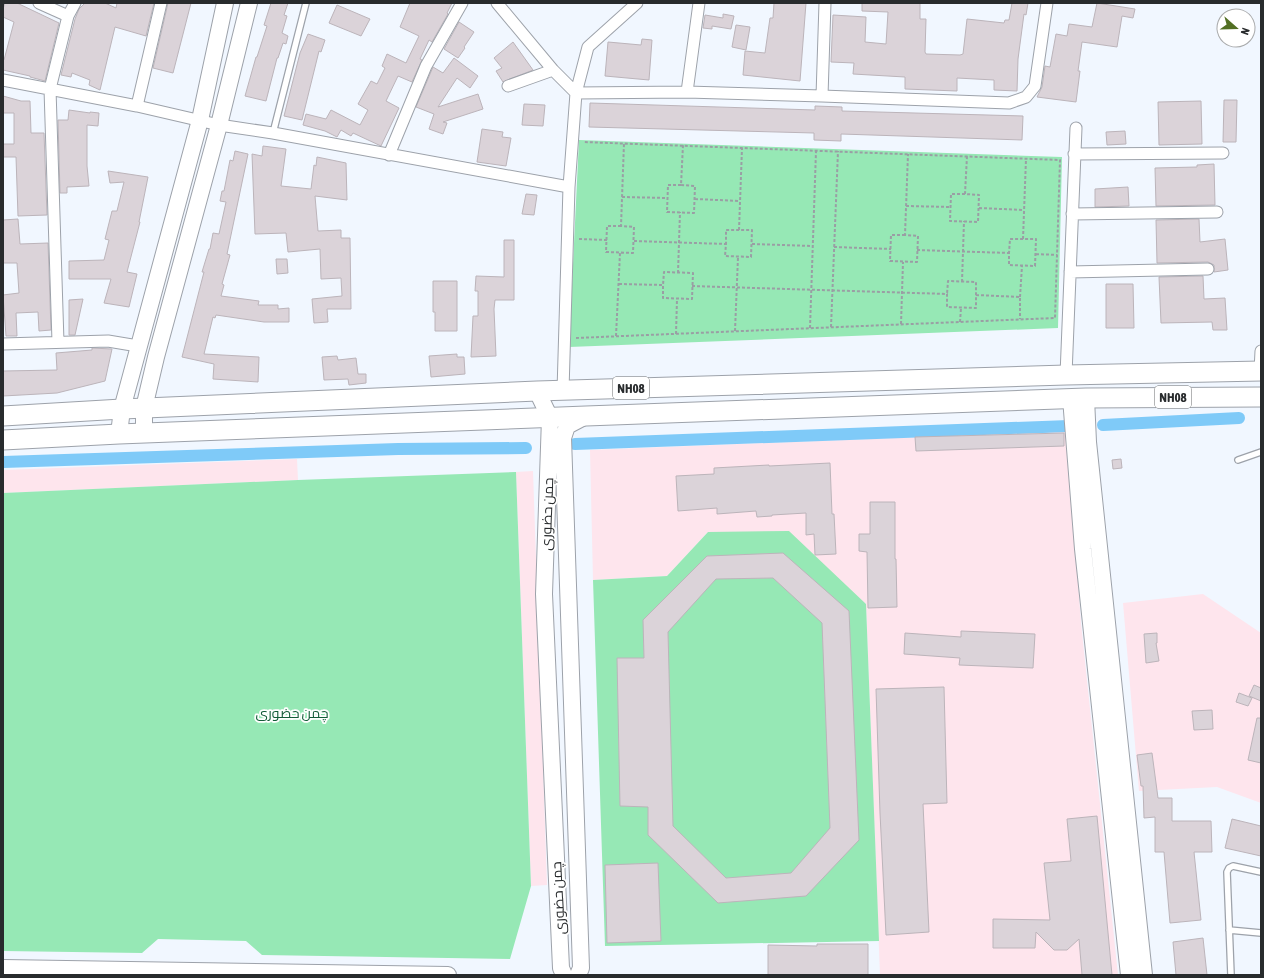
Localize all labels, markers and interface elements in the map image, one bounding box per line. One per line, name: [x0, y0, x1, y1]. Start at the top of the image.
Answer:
north arrow: [1216, 8, 1256, 48]
text: N: [1239, 26, 1252, 37]
road number: NH08: [613, 377, 649, 399]
road number: NH08: [1155, 386, 1191, 408]
street label: چمن حضوری: [538, 477, 558, 551]
park label: چمن حضوری: [256, 705, 328, 723]
street label: چمن حضوری: [548, 861, 570, 935]

